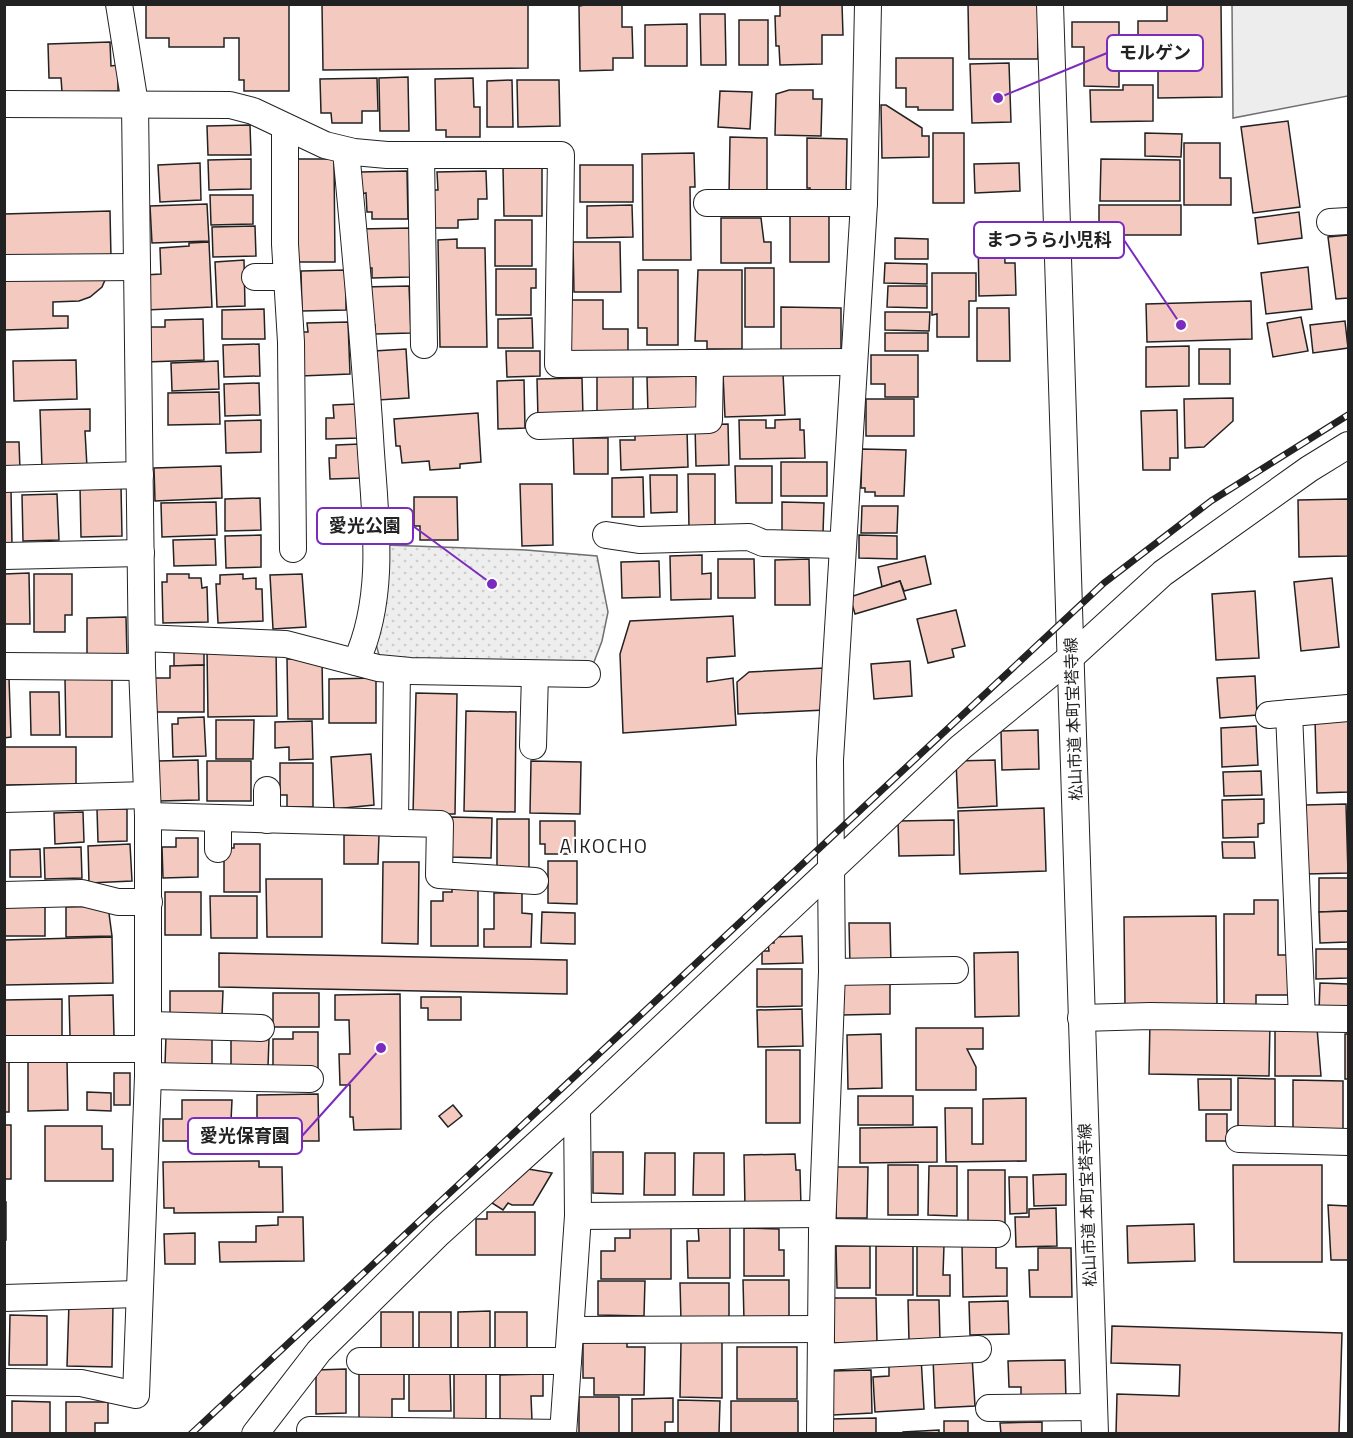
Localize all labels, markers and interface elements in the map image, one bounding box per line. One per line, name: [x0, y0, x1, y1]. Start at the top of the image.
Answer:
callout: モルゲン: [1107, 35, 1203, 71]
text: モルゲン: [1119, 39, 1191, 66]
callout: まつうら小児科: [974, 222, 1124, 258]
text: まつうら小児科: [986, 226, 1112, 253]
callout: 愛光公園: [317, 508, 413, 544]
text: 愛光公園: [329, 512, 401, 539]
street label: 松山市道 本町宝塔寺線: [1058, 637, 1088, 801]
district label: AIKOCHO: [559, 830, 649, 861]
callout: 愛光保育園: [188, 1118, 302, 1154]
text: 愛光保育園: [200, 1122, 290, 1149]
street label: 松山市道 本町宝塔寺線: [1072, 1123, 1102, 1287]

